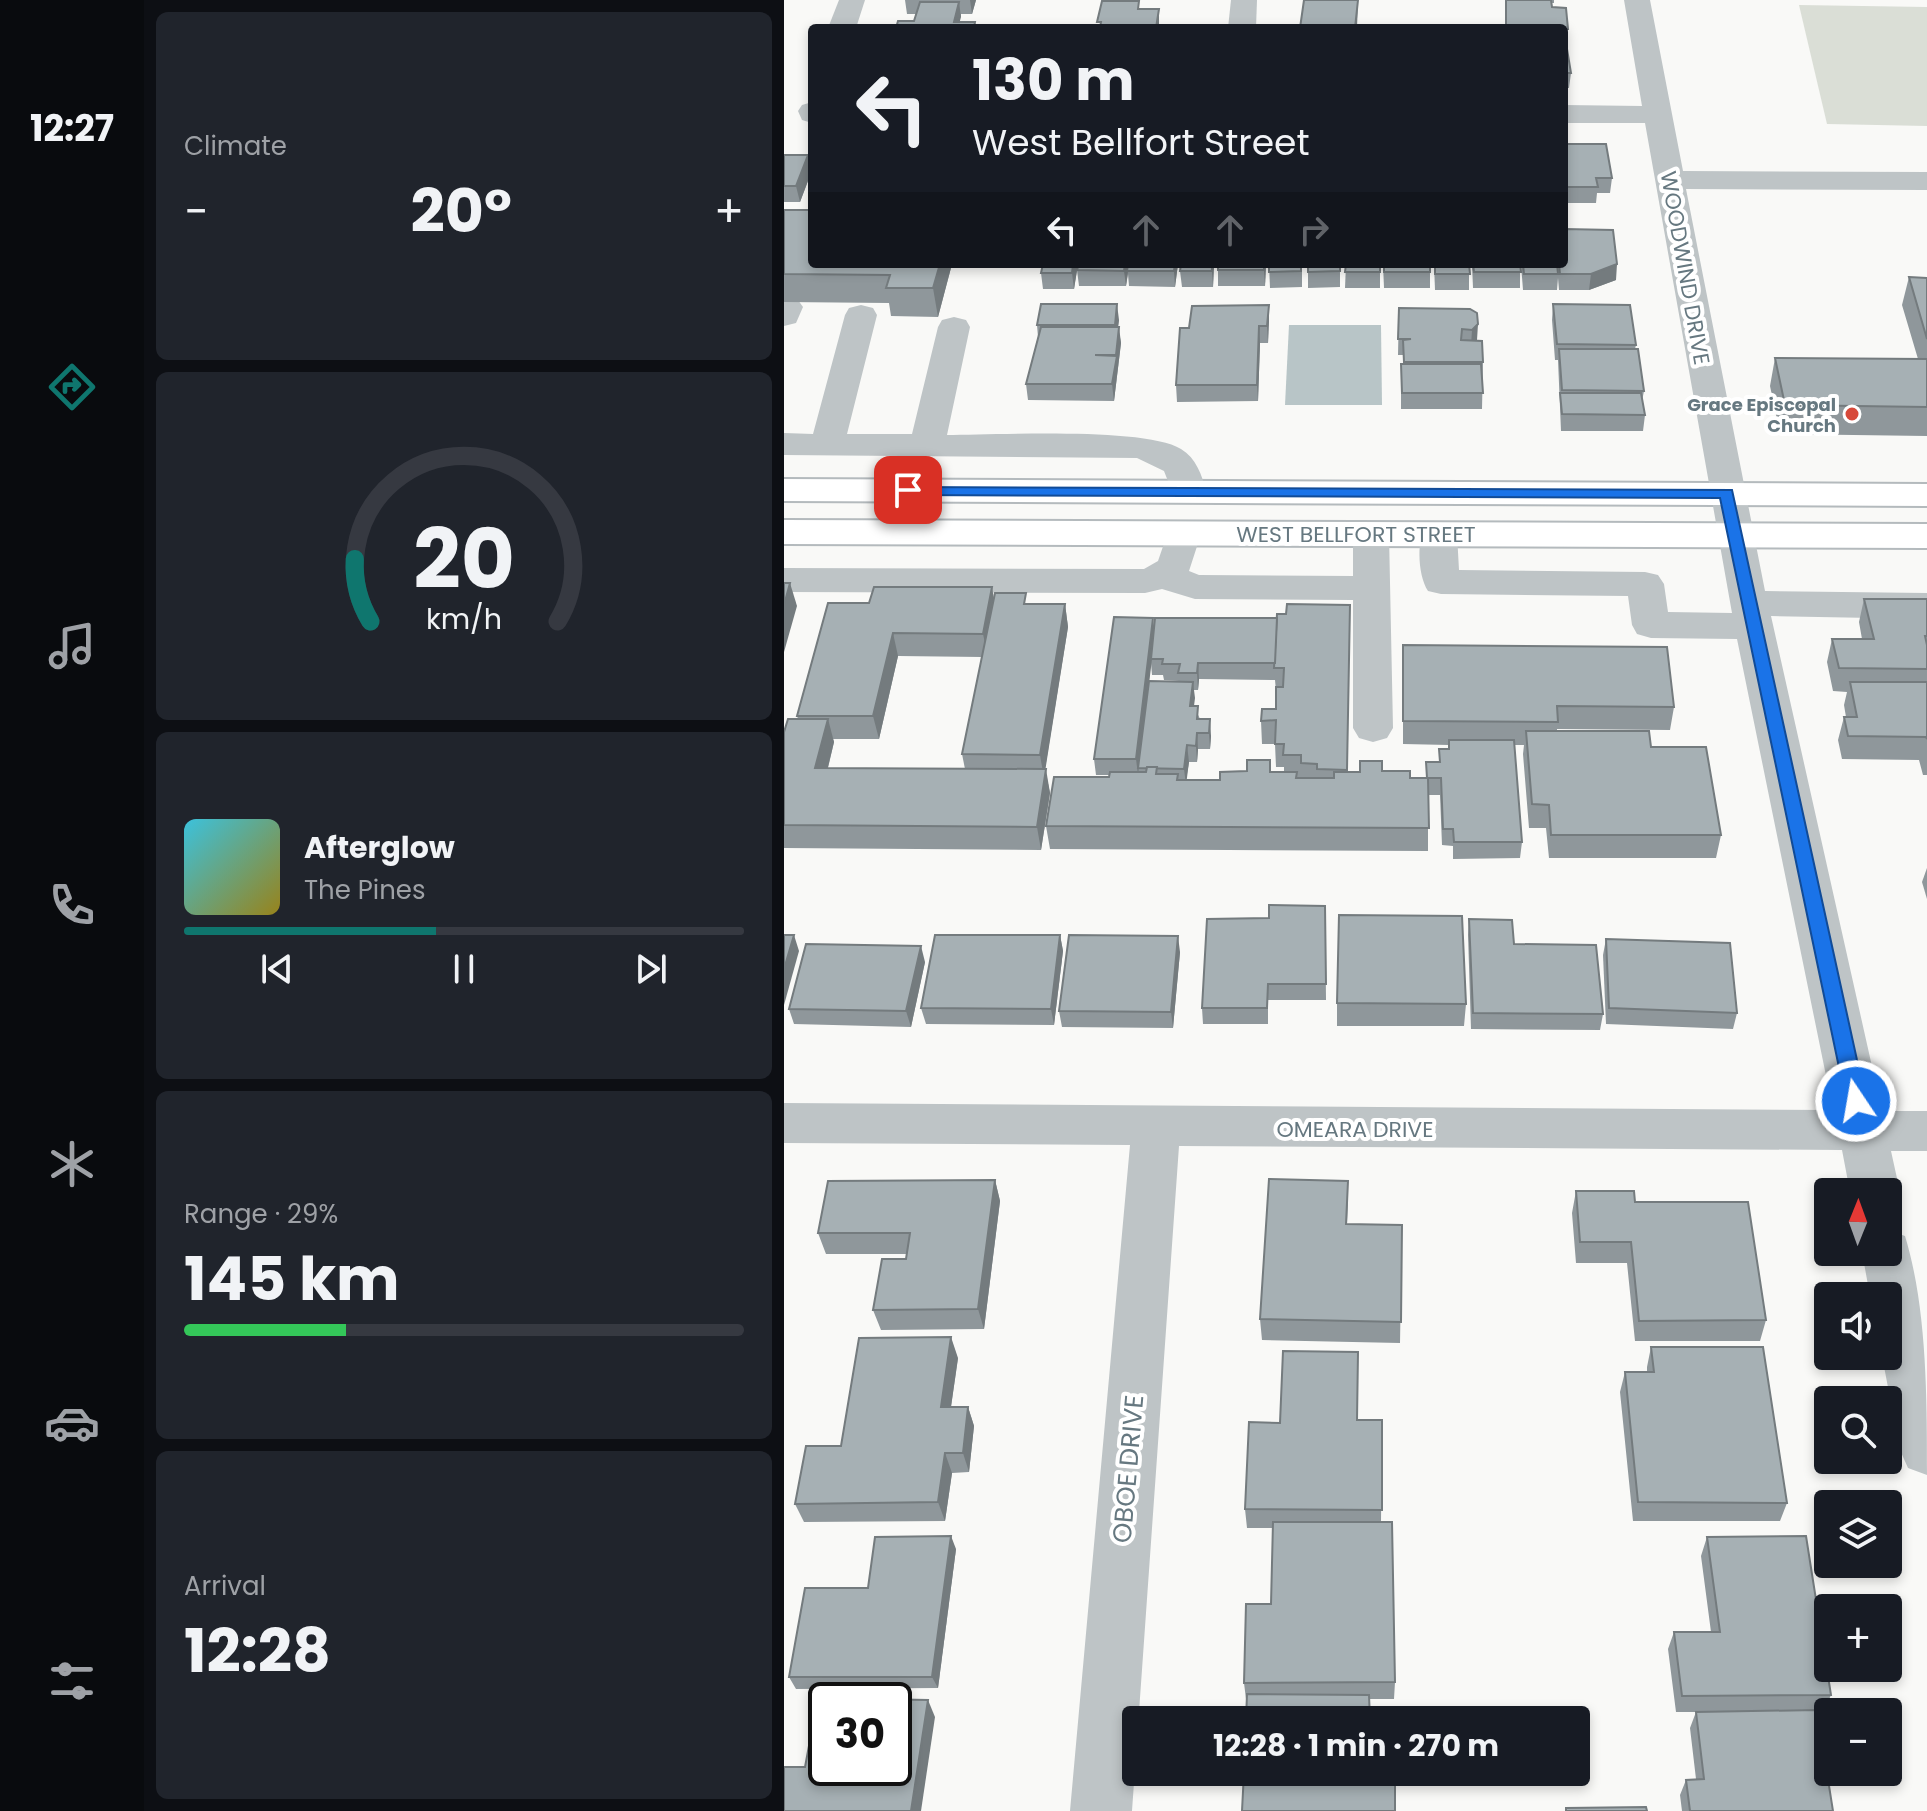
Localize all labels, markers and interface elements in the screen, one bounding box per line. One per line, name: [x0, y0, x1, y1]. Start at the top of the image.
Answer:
text: 130 m: [972, 41, 1135, 120]
icon: left: [840, 56, 944, 160]
text: 12:27: [30, 103, 114, 154]
text: West Bellfort Street: [972, 117, 1310, 168]
text: Climate: [184, 128, 287, 164]
text: 20°: [411, 169, 512, 253]
street label: WOODWIND DRIVE: [1653, 169, 1717, 367]
text: −: [184, 181, 208, 242]
text: +: [714, 181, 744, 242]
icon: left: [1040, 208, 1084, 252]
icon: ahead: [1124, 208, 1168, 252]
icon: ahead: [1208, 208, 1252, 252]
icon: right: [1292, 208, 1336, 252]
icon: directions: [44, 359, 100, 415]
place label: Grace Episcopal Church: [1687, 392, 1836, 438]
marker: Grace Episcopal Church: [1843, 405, 1861, 423]
pin: [874, 456, 942, 524]
icon: arrive: [886, 468, 930, 512]
text: 20: [413, 500, 515, 616]
street label: WEST BELLFORT STREET: [1236, 519, 1476, 550]
text: km/h: [426, 599, 502, 639]
icon: music: [44, 618, 100, 674]
text: Afterglow: [304, 826, 455, 869]
text: The Pines: [304, 872, 426, 908]
icon: phone: [44, 877, 100, 933]
icon: previous: [255, 947, 299, 991]
icon: pause: [442, 947, 486, 991]
icon: next: [629, 947, 673, 991]
position arrow: [1814, 1059, 1898, 1143]
street label: OMEARA DRIVE: [1277, 1114, 1433, 1145]
icon: climate: [44, 1136, 100, 1192]
north arrow: [1814, 1178, 1902, 1266]
map controls: [1814, 1178, 1902, 1786]
text: Range · 29%: [184, 1196, 338, 1232]
text: 145 km: [184, 1237, 400, 1321]
button: sound: [1814, 1282, 1902, 1370]
button: search: [1814, 1386, 1902, 1474]
street label: OBOE DRIVE: [1104, 1393, 1152, 1545]
icon: car: [44, 1395, 100, 1451]
button: layers: [1814, 1490, 1902, 1578]
text: Arrival: [184, 1568, 266, 1604]
button: +: [1814, 1594, 1902, 1682]
text: 12:28: [184, 1609, 331, 1693]
icon: filters: [44, 1653, 100, 1709]
speed limit sign: 30: [808, 1682, 912, 1786]
button: −: [1814, 1698, 1902, 1786]
text: 12:28 · 1 min · 270 m: [1213, 1724, 1499, 1767]

